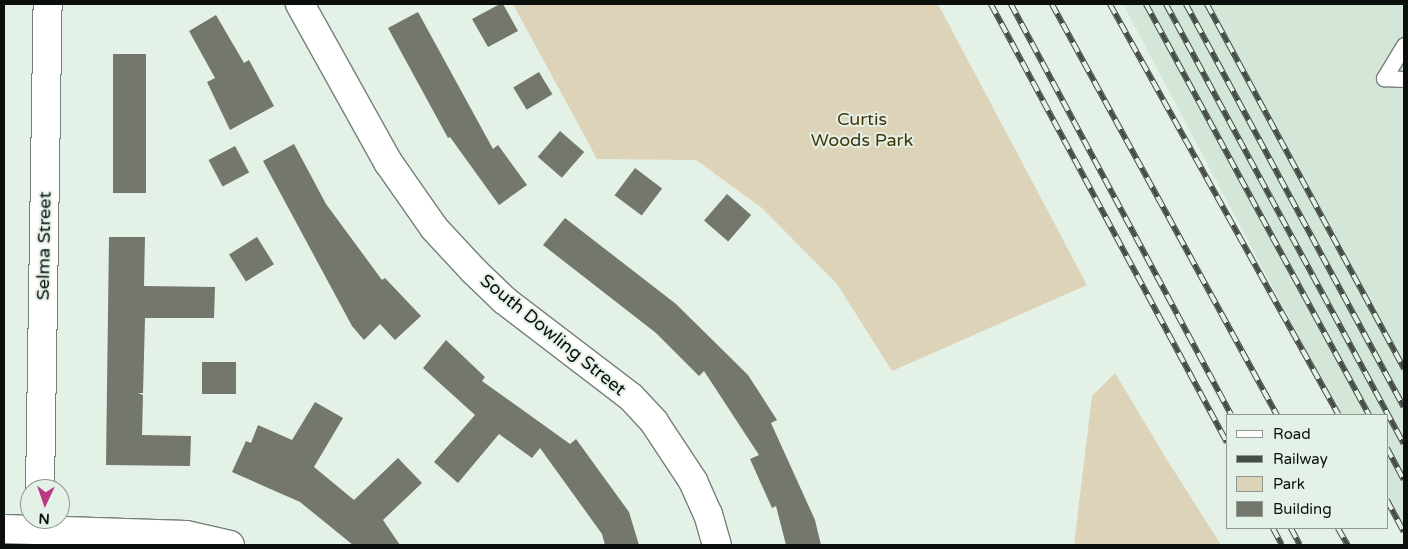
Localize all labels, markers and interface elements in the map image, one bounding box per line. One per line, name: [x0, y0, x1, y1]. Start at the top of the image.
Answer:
park label: Curtis Woods Park: [811, 109, 913, 152]
street label: Selma Street: [32, 192, 56, 300]
street label: South Dowling Street: [476, 270, 630, 400]
legend: [1226, 414, 1388, 529]
text: Road: [1273, 425, 1311, 443]
text: Railway: [1273, 450, 1328, 468]
text: Park: [1273, 475, 1305, 493]
north arrow: [20, 479, 70, 529]
text: Building: [1273, 500, 1332, 518]
text: N: [38, 510, 50, 527]

